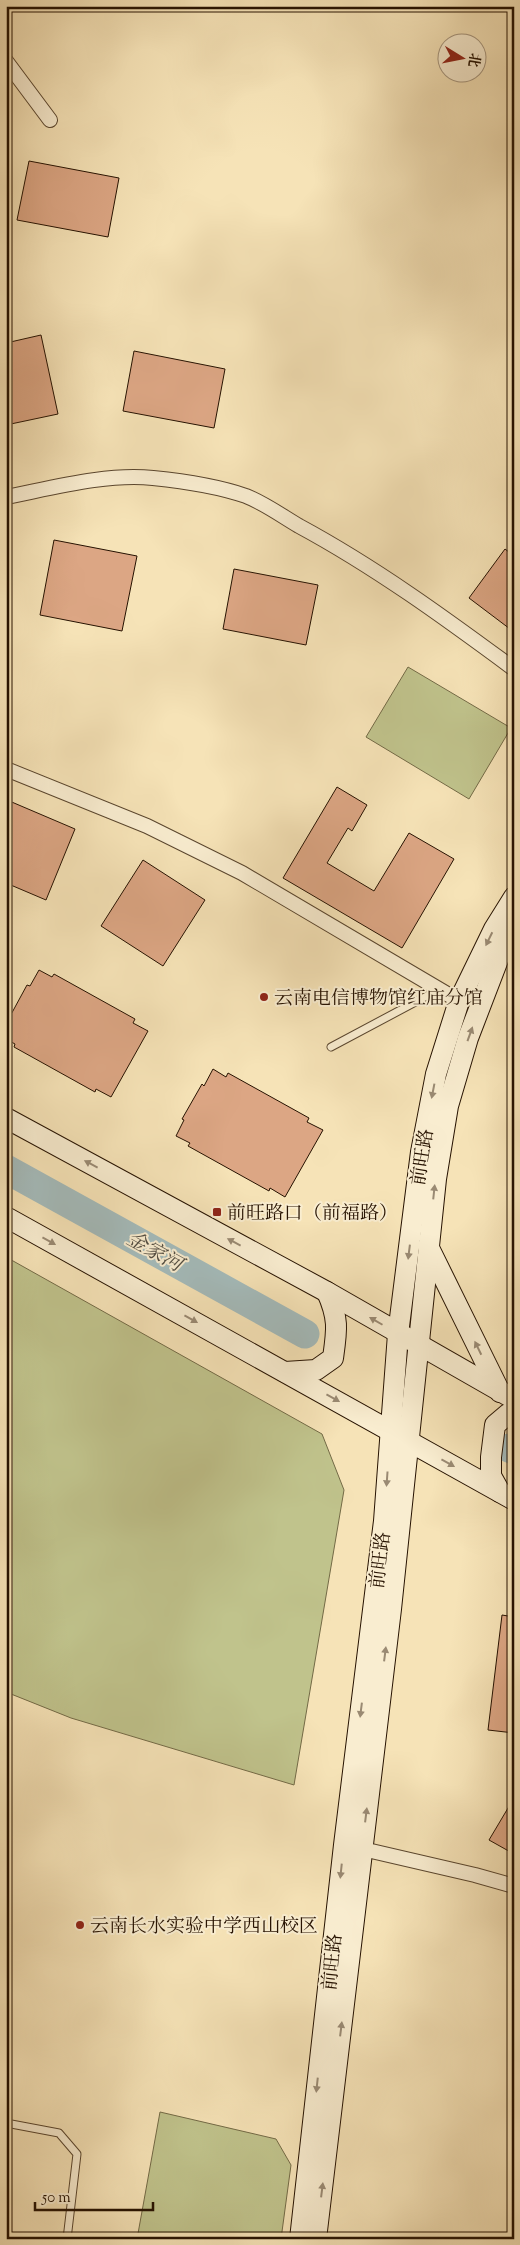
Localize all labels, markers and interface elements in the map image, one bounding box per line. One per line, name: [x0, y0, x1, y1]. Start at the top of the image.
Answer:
north arrow: [438, 32, 488, 82]
text: 北: [462, 51, 484, 69]
one-way arrow: [485, 932, 493, 946]
place label: 云南电信博物馆红庙分馆: [274, 986, 483, 1013]
marker: 云南电信博物馆红庙分馆: [258, 991, 270, 1003]
one-way arrow: [466, 1026, 474, 1041]
one-way arrow: [428, 1084, 436, 1100]
street label: 前旺路: [406, 1127, 441, 1188]
one-way arrow: [84, 1160, 98, 1168]
one-way arrow: [430, 1184, 438, 1200]
place label: 前旺路口（前福路）: [227, 1201, 398, 1228]
marker: 前旺路口（前福路）: [211, 1206, 223, 1218]
water label: 金家河: [121, 1226, 190, 1282]
one-way arrow: [42, 1236, 56, 1245]
one-way arrow: [227, 1237, 240, 1246]
one-way arrow: [404, 1244, 412, 1260]
one-way arrow: [184, 1315, 198, 1324]
one-way arrow: [369, 1316, 382, 1325]
one-way arrow: [474, 1341, 482, 1355]
one-way arrow: [326, 1394, 340, 1403]
one-way arrow: [441, 1458, 454, 1467]
one-way arrow: [382, 1471, 390, 1487]
street label: 前旺路: [365, 1530, 398, 1590]
one-way arrow: [381, 1646, 389, 1662]
one-way arrow: [356, 1702, 364, 1718]
one-way arrow: [362, 1807, 370, 1823]
one-way arrow: [337, 1864, 345, 1880]
place label: 云南长水实验中学西山校区: [90, 1914, 318, 1941]
marker: 云南长水实验中学西山校区: [74, 1919, 86, 1931]
street label: 前旺路: [317, 1932, 350, 1992]
one-way arrow: [337, 2021, 345, 2037]
one-way arrow: [313, 2077, 321, 2093]
scale bar: [35, 2180, 152, 2212]
one-way arrow: [318, 2182, 326, 2198]
text: 50 m: [41, 2188, 71, 2209]

